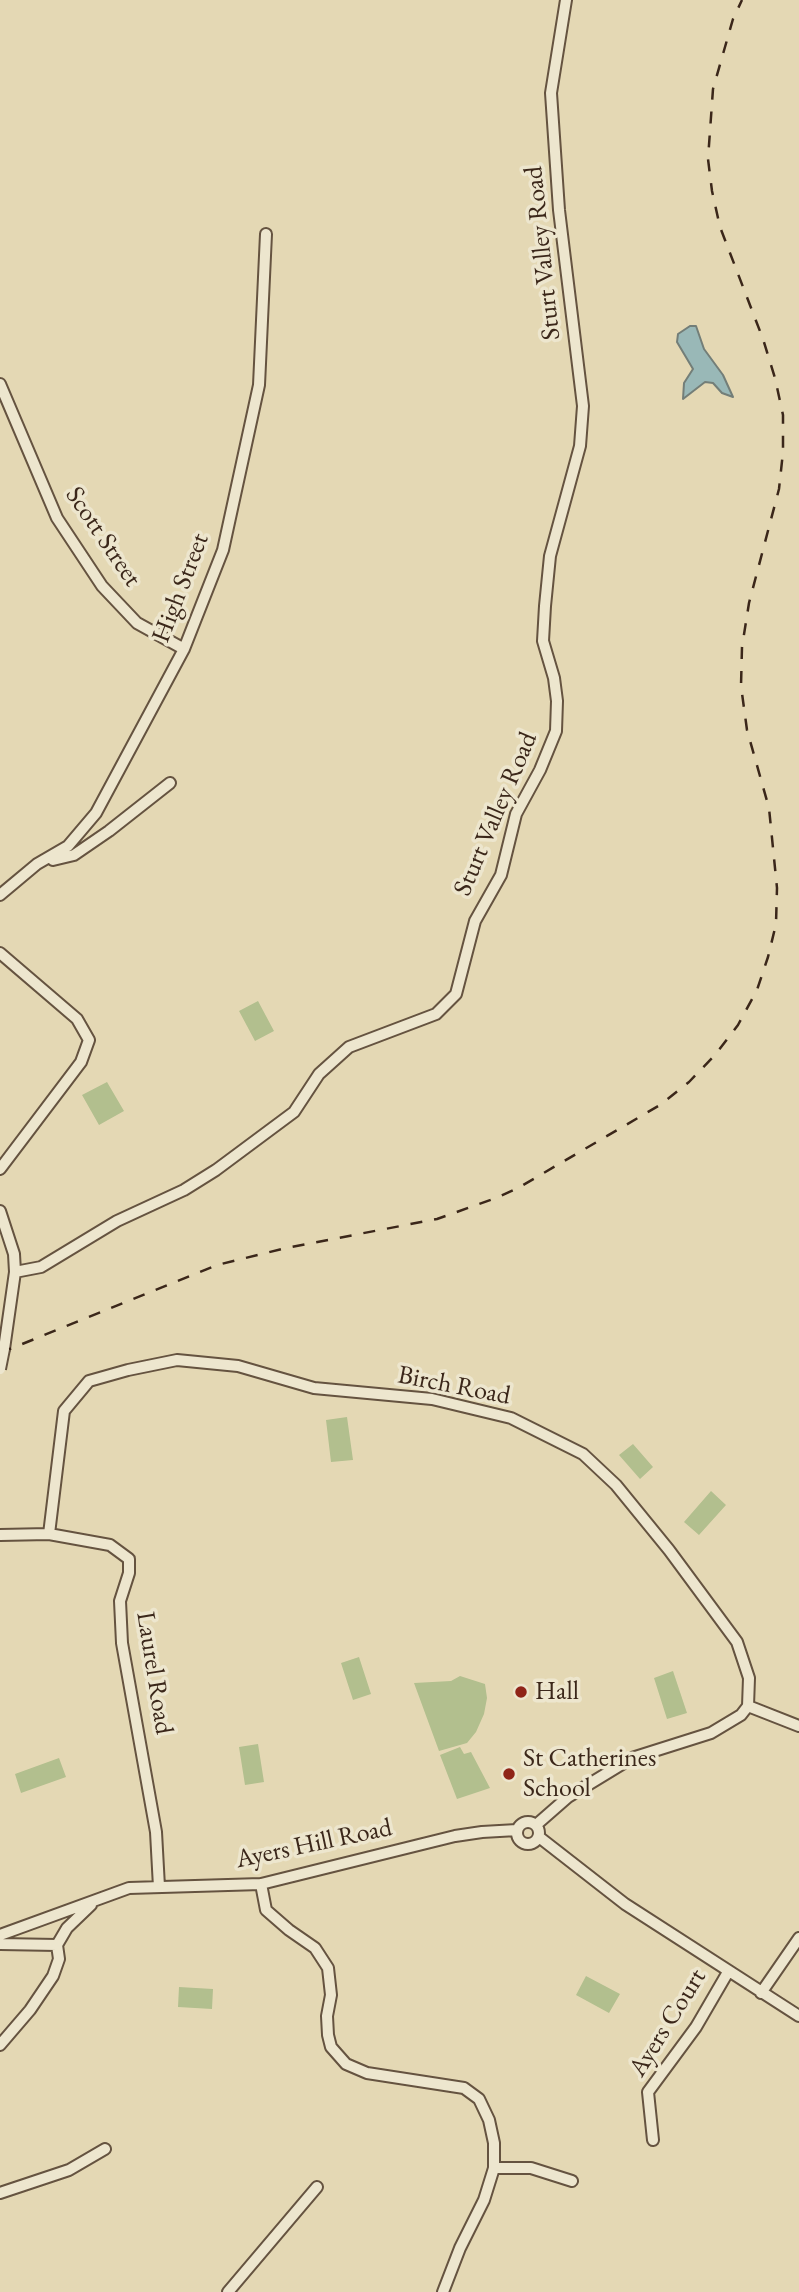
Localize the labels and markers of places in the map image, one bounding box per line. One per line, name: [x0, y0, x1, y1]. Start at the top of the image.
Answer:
place label: Hall: [535, 1676, 579, 1708]
marker: Hall: [513, 1684, 529, 1700]
place label: St Catherines School: [523, 1743, 656, 1804]
marker: St Catherines School: [501, 1766, 517, 1782]

